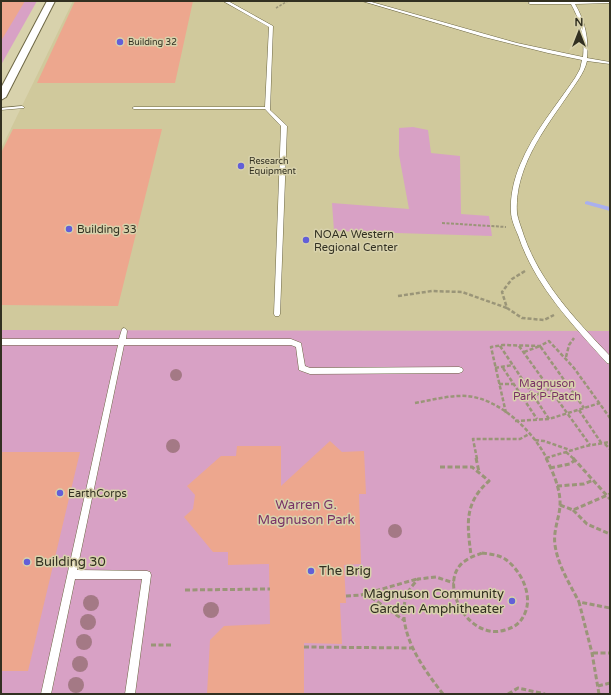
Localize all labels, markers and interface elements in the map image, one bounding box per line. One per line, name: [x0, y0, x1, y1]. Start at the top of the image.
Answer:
north arrow: [559, 12, 599, 52]
text: N: [575, 16, 583, 29]
marker: Building 32: [115, 37, 125, 47]
place label: Building 32: [128, 37, 177, 48]
place label: Research Equipment: [249, 156, 296, 177]
marker: Research Equipment: [236, 161, 246, 171]
place label: Building 33: [77, 223, 137, 236]
marker: Building 33: [64, 224, 74, 234]
place label: NOAA Western Regional Center: [314, 228, 399, 254]
marker: NOAA Western Regional Center: [301, 235, 311, 245]
park label: Magnuson Park P-Patch: [513, 377, 581, 403]
place label: EarthCorps: [68, 487, 127, 500]
marker: EarthCorps: [55, 488, 65, 498]
park label: Warren G. Magnuson Park: [257, 497, 355, 528]
place label: Building 30: [35, 554, 106, 570]
marker: Building 30: [22, 557, 32, 567]
place label: The Brig: [319, 563, 371, 579]
marker: The Brig: [306, 566, 316, 576]
place label: Magnuson Community Garden Amphitheater: [363, 586, 504, 617]
marker: Magnuson Community Garden Amphitheater: [507, 596, 517, 606]

